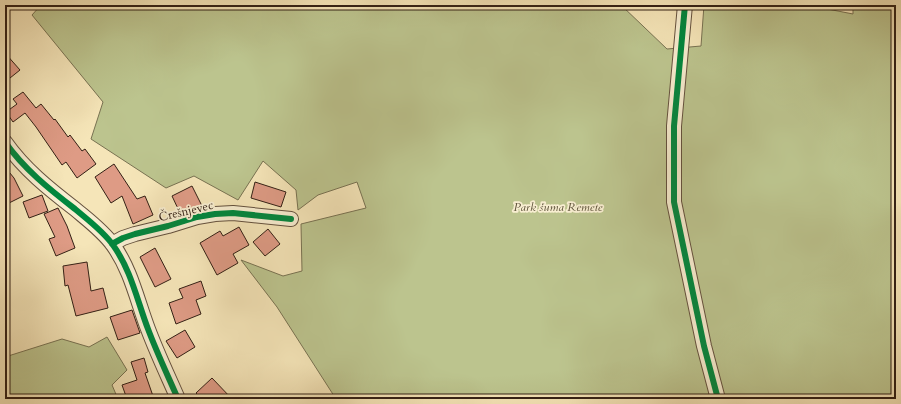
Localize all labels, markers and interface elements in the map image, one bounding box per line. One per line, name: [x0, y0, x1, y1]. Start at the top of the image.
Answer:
street label: Črešnjevec: [157, 196, 215, 225]
park label: Park šuma Remete: [513, 199, 603, 215]

